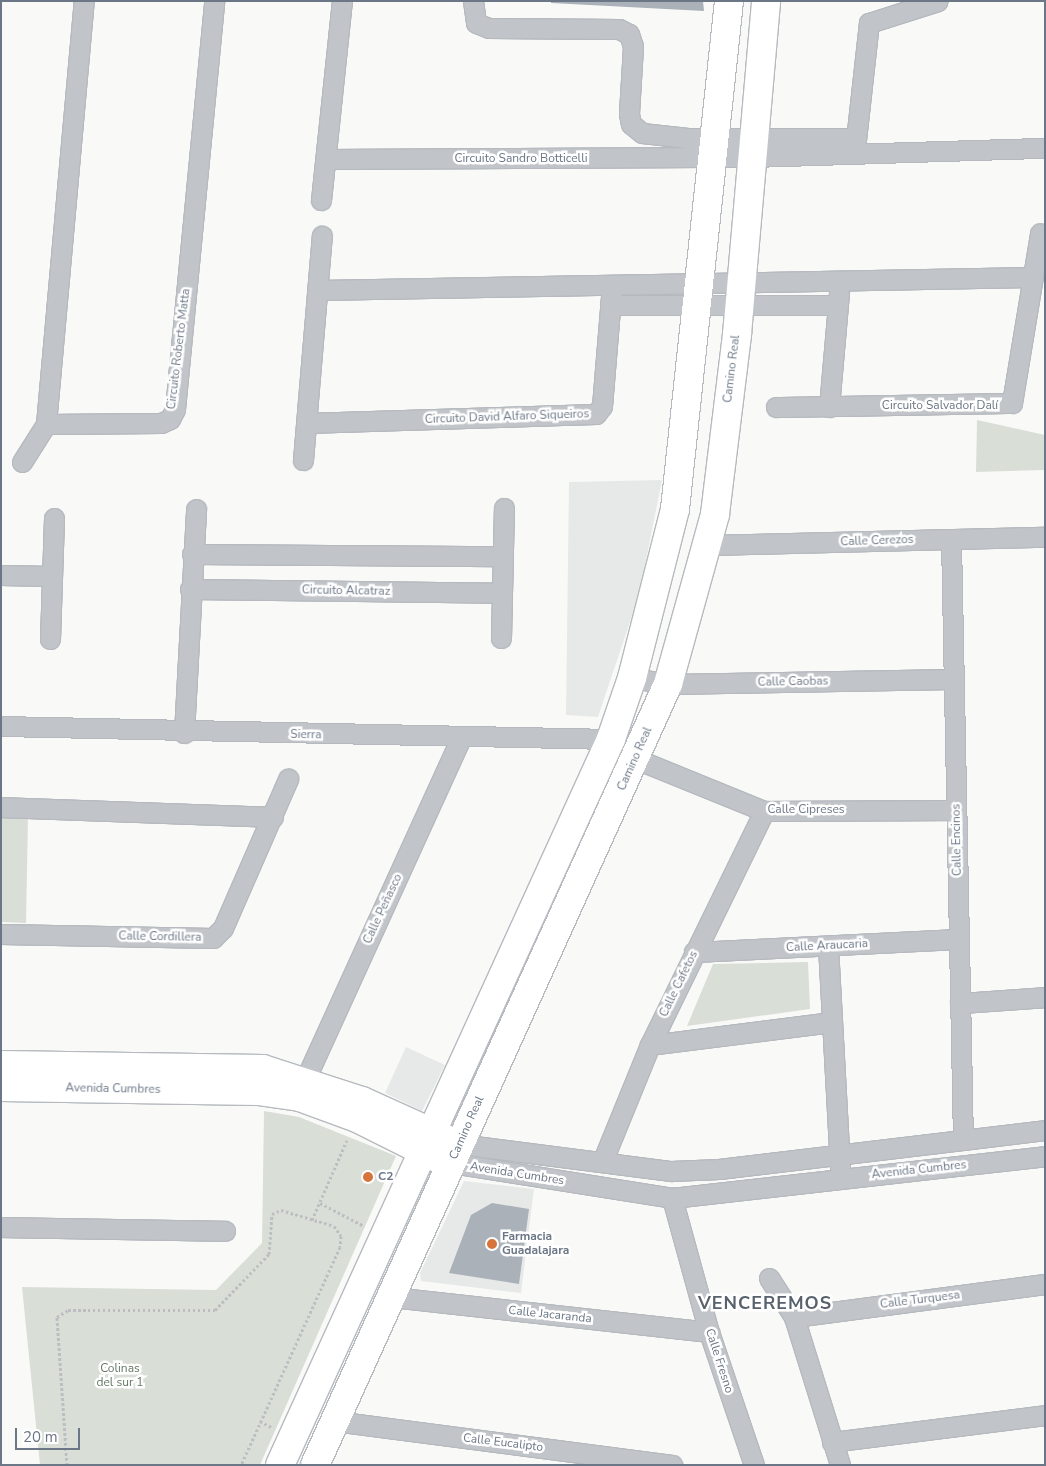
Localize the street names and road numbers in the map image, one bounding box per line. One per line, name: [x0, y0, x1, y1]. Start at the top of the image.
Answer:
street label: Circuito Sandro Botticelli: [454, 152, 588, 166]
street label: Circuito Roberto Matta: [164, 288, 194, 410]
street label: Camino Real: [721, 334, 743, 404]
street label: Circuito Salvador Dalí: [882, 399, 998, 413]
street label: Circuito David Alfaro Siqueiros: [425, 407, 589, 427]
street label: Calle Cerezos: [840, 533, 914, 549]
street label: Circuito Alcatraz: [302, 583, 390, 599]
street label: Calle Caobas: [757, 674, 829, 690]
street label: Camino Real: [615, 725, 655, 793]
street label: Sierra: [290, 728, 322, 742]
street label: Calle Cipreses: [767, 803, 845, 817]
street label: Calle Encinos: [949, 804, 965, 876]
street label: Calle Peñasco: [361, 872, 405, 946]
street label: Calle Cordillera: [118, 929, 202, 945]
street label: Calle Araucaria: [786, 937, 868, 955]
street label: Calle Cafetos: [657, 949, 701, 1019]
street label: Avenida Cumbres: [65, 1081, 161, 1097]
street label: Camino Real: [447, 1094, 487, 1162]
street label: Avenida Cumbres: [871, 1158, 967, 1182]
street label: Avenida Cumbres: [469, 1159, 565, 1189]
street label: Calle Turquesa: [879, 1288, 961, 1312]
street label: Calle Jacaranda: [508, 1303, 592, 1327]
street label: Calle Fresno: [702, 1327, 736, 1395]
street label: Calle Eucalipto: [462, 1431, 544, 1455]

